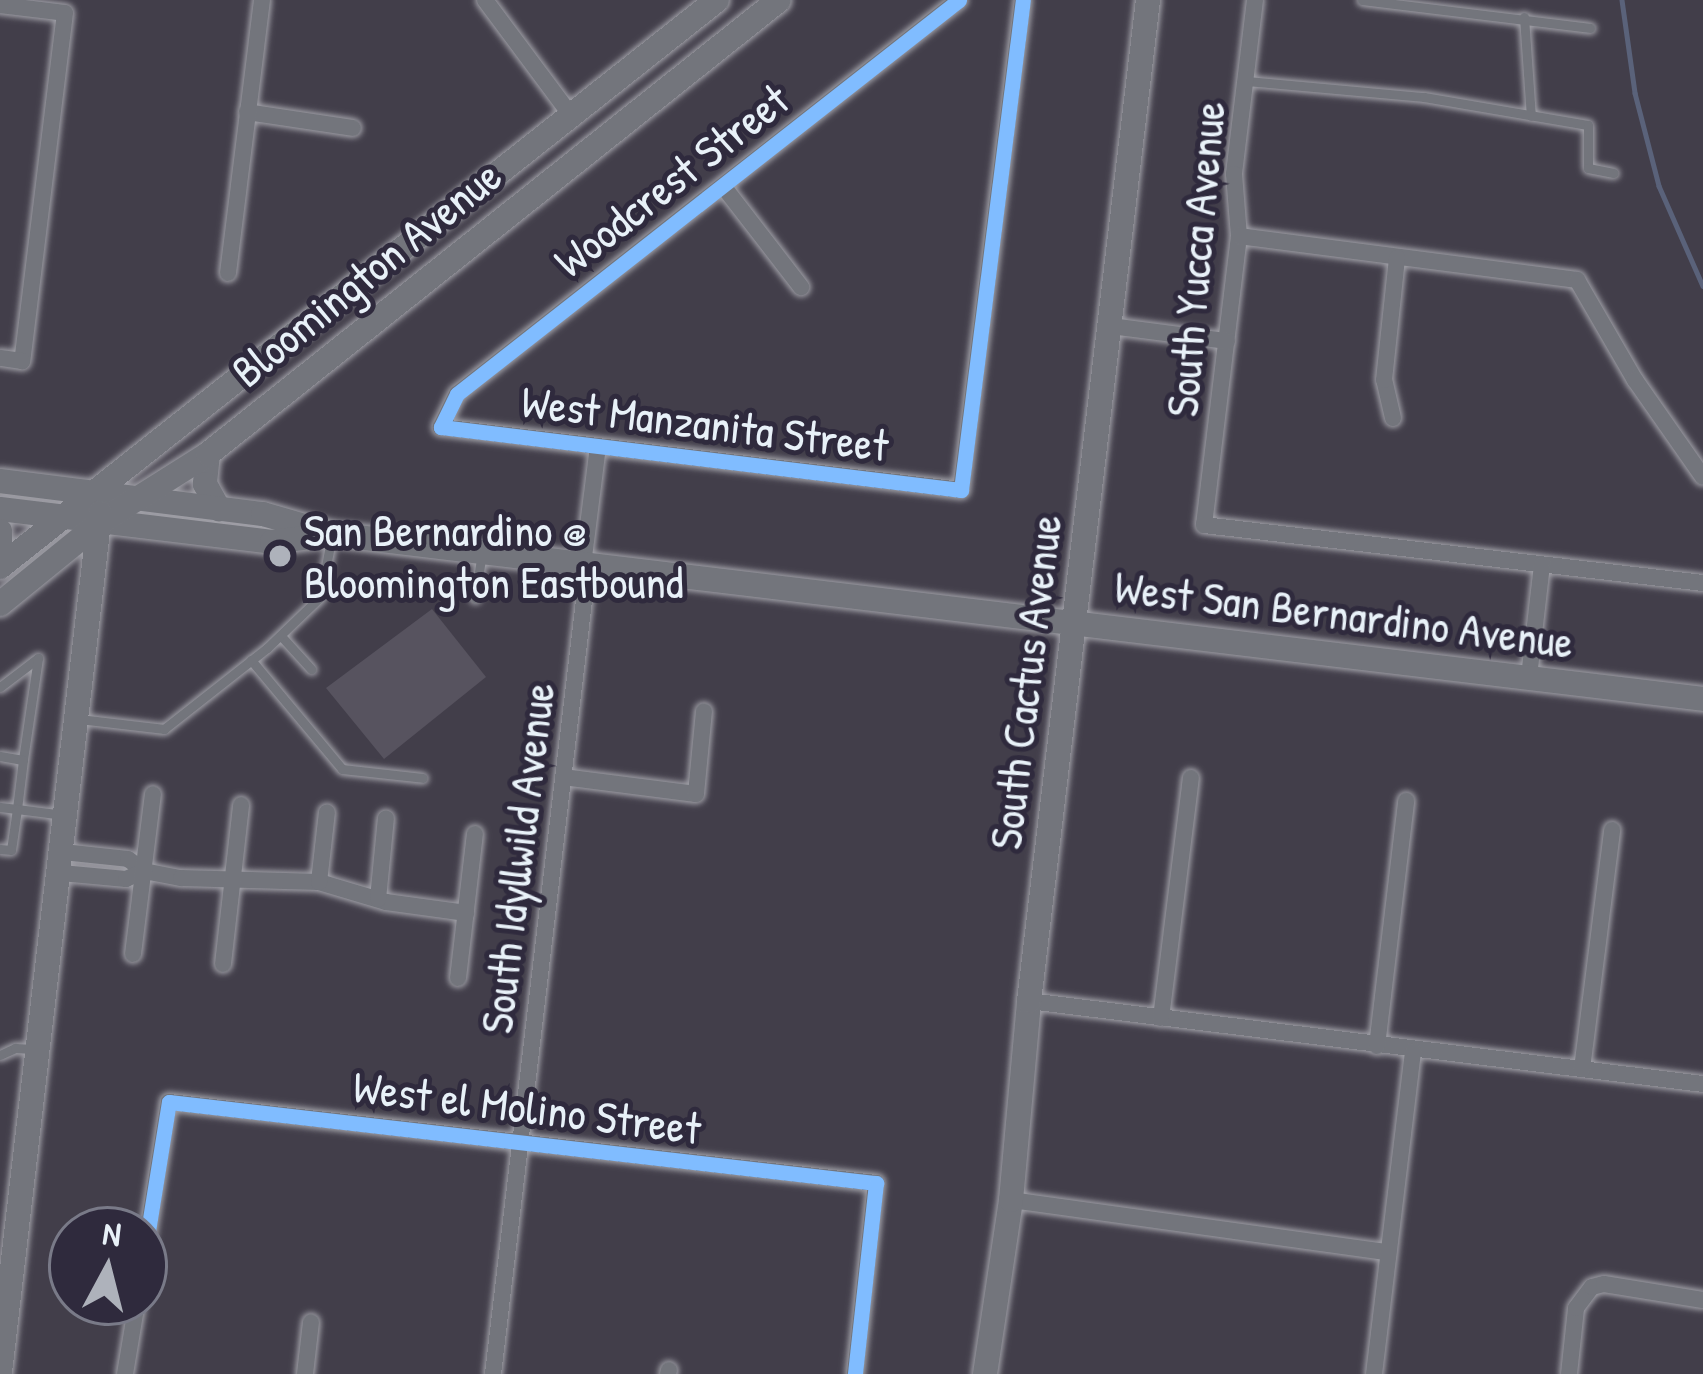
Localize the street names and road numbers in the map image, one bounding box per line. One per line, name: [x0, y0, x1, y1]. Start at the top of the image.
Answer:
street label: Woodcrest Street: [543, 72, 799, 288]
street label: South Yucca Avenue: [1154, 99, 1236, 419]
street label: Bloomington Avenue: [221, 148, 511, 398]
street label: West Manzanita Street: [519, 374, 891, 472]
street label: South Cactus Avenue: [978, 512, 1072, 852]
street label: West San Bernardino Avenue: [1112, 559, 1576, 669]
street label: South Idyllwild Avenue: [469, 680, 565, 1036]
street label: West el Molino Street: [350, 1059, 704, 1155]

